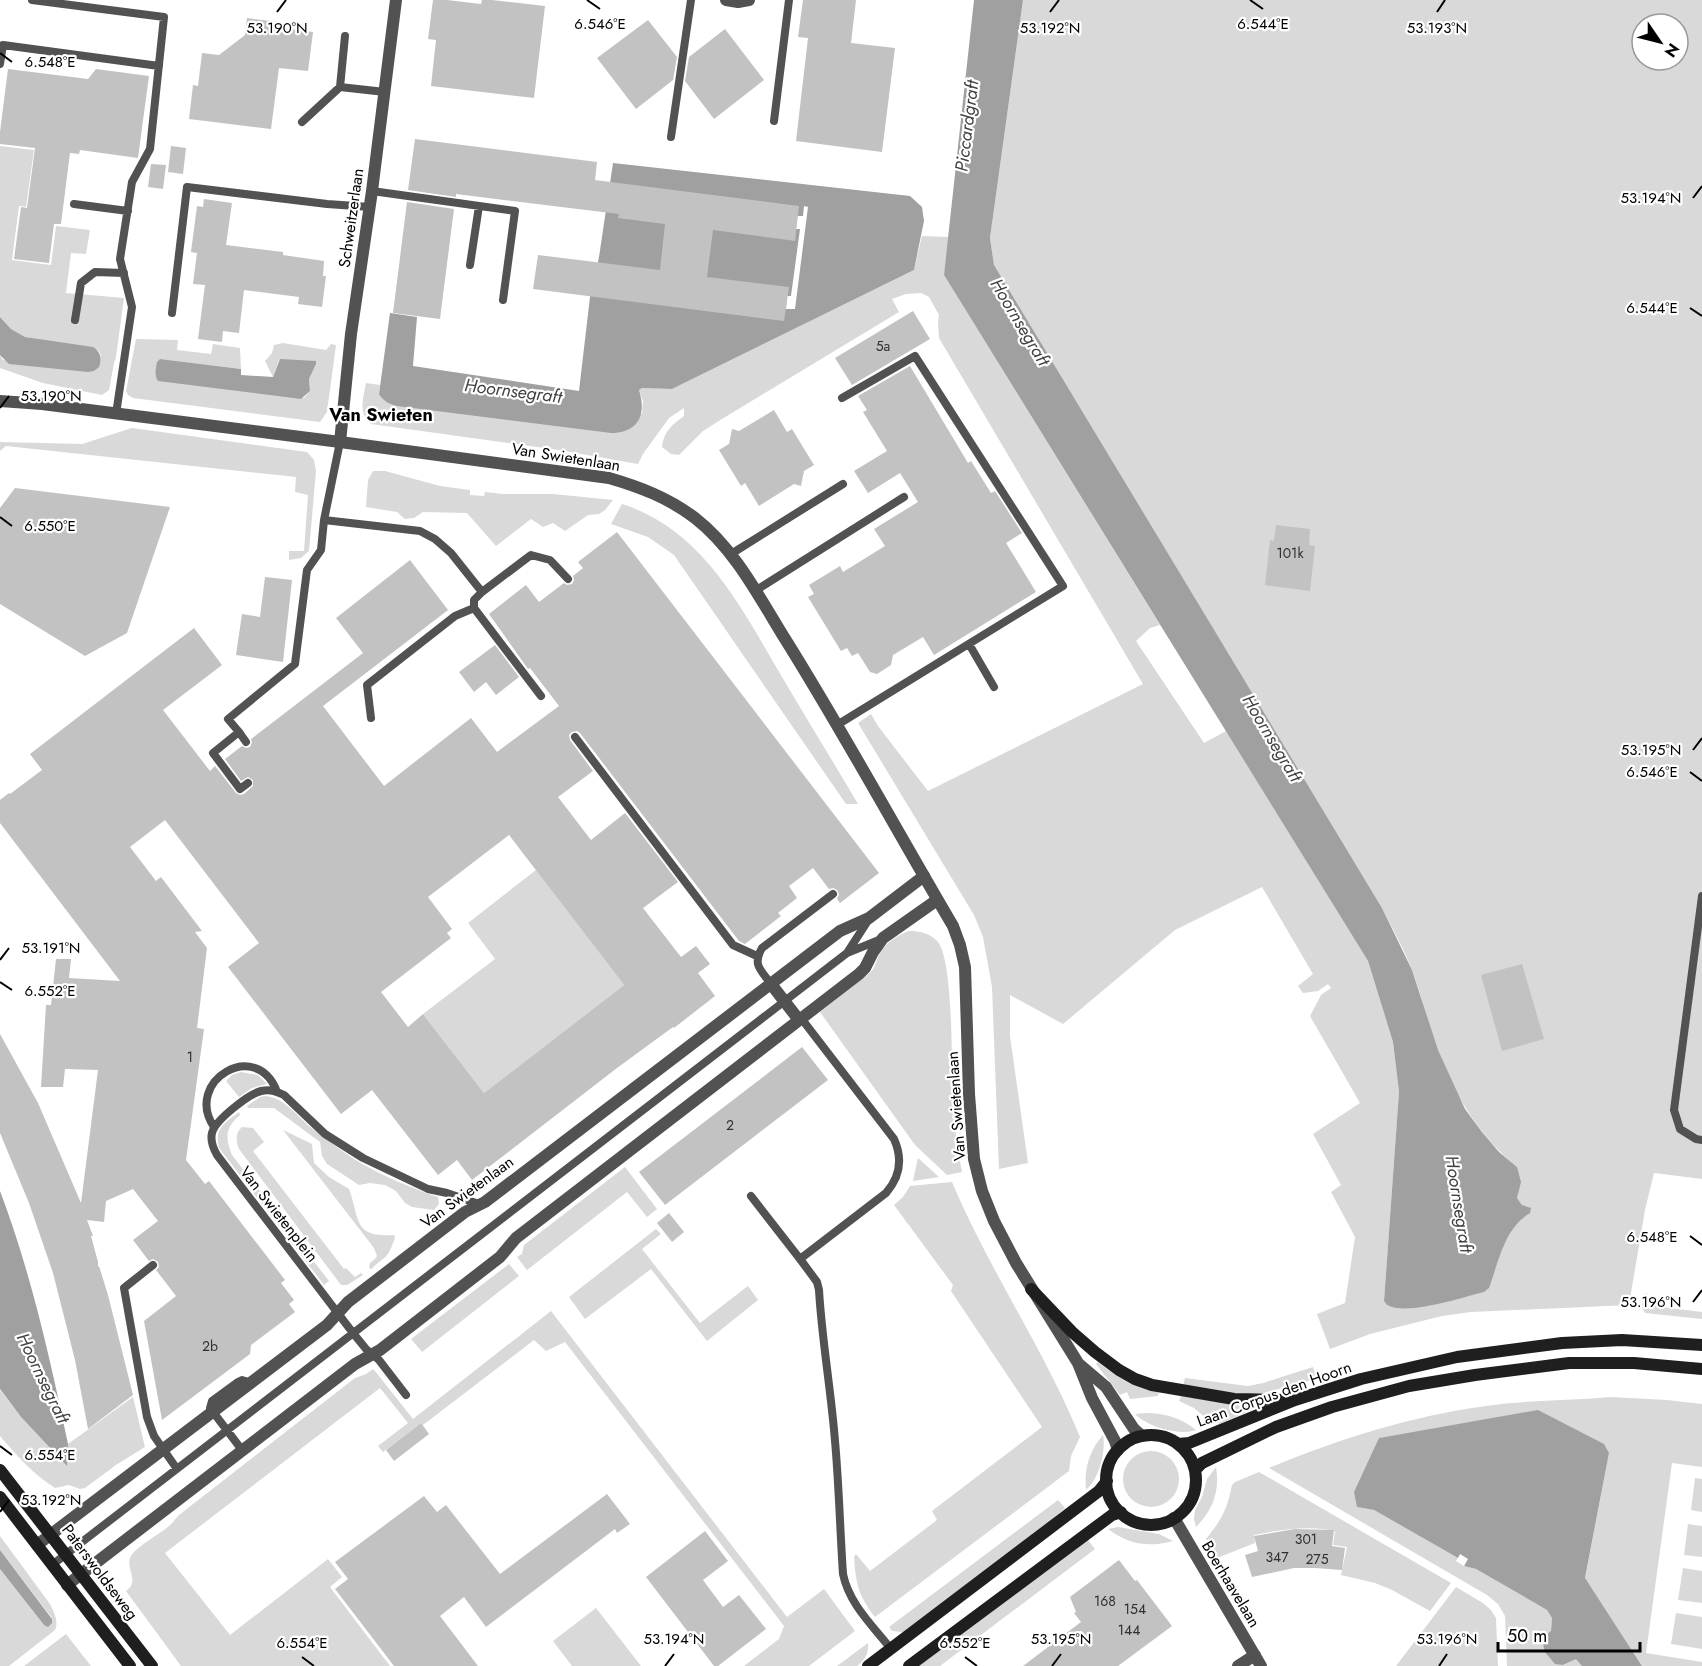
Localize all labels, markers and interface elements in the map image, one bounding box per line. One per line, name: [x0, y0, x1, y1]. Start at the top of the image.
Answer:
north arrow: [1630, 12, 1690, 72]
text: 6.546°E: [574, 13, 626, 35]
text: 6.544°E: [1237, 13, 1289, 35]
text: 53.190°N: [246, 17, 308, 39]
text: 53.192°N: [1020, 17, 1080, 39]
text: 53.193°N: [1407, 17, 1467, 39]
text: N: [1659, 39, 1685, 62]
text: 6.548°E: [25, 51, 75, 73]
water label: Piccardgraft: [949, 77, 986, 173]
street label: Schweitzerlaan: [333, 167, 369, 269]
text: 53.194°N: [1621, 187, 1681, 209]
water label: Hoornsegraft: [984, 273, 1057, 372]
text: 6.544°E: [1626, 297, 1678, 319]
house number: 5a: [876, 336, 890, 356]
water label: Hoornsegraft: [463, 372, 565, 410]
text: 53.190°N: [20, 385, 82, 407]
district label: Van Swieten: [328, 402, 433, 428]
street label: Van Swietenlaan: [510, 437, 622, 477]
text: 6.550°E: [24, 515, 76, 537]
house number: 101k: [1276, 543, 1304, 563]
water label: Hoornsegraft: [1236, 689, 1309, 788]
text: 53.195°N: [1621, 739, 1681, 761]
text: 6.546°E: [1626, 761, 1678, 783]
text: 53.191°N: [22, 937, 80, 959]
text: 6.552°E: [24, 980, 76, 1002]
house number: 1: [187, 1047, 193, 1067]
street label: Van Swietenlaan: [941, 1050, 971, 1162]
house number: 2: [726, 1115, 734, 1135]
street label: Van Swietenlaan: [416, 1150, 518, 1234]
water label: Hoornsegraft: [1439, 1154, 1480, 1256]
street label: Van Swietenplein: [234, 1161, 324, 1267]
text: 6.548°E: [1627, 1226, 1677, 1248]
text: 53.196°N: [1621, 1291, 1681, 1313]
water label: Hoornsegraft: [10, 1328, 77, 1429]
house number: 2b: [202, 1336, 218, 1356]
street label: Laan Corpus den Hoorn: [1193, 1355, 1355, 1433]
text: 6.554°E: [24, 1444, 76, 1466]
text: 53.192°N: [21, 1489, 81, 1511]
street label: Paterswoldseweg: [56, 1519, 144, 1625]
house number: 301: [1295, 1529, 1317, 1549]
street label: Boerhaavelaan: [1196, 1536, 1266, 1632]
house number: 347: [1265, 1547, 1289, 1567]
house number: 275: [1305, 1549, 1329, 1569]
house number: 168: [1094, 1591, 1116, 1611]
house number: 154: [1124, 1599, 1146, 1619]
scale bar: [1498, 1615, 1640, 1653]
house number: 144: [1118, 1620, 1140, 1640]
text: 50 m: [1507, 1623, 1547, 1649]
text: 53.194°N: [644, 1628, 704, 1650]
text: 53.195°N: [1031, 1628, 1091, 1650]
text: 53.196°N: [1417, 1628, 1477, 1650]
text: 6.554°E: [276, 1632, 328, 1654]
text: 6.552°E: [939, 1632, 991, 1654]

